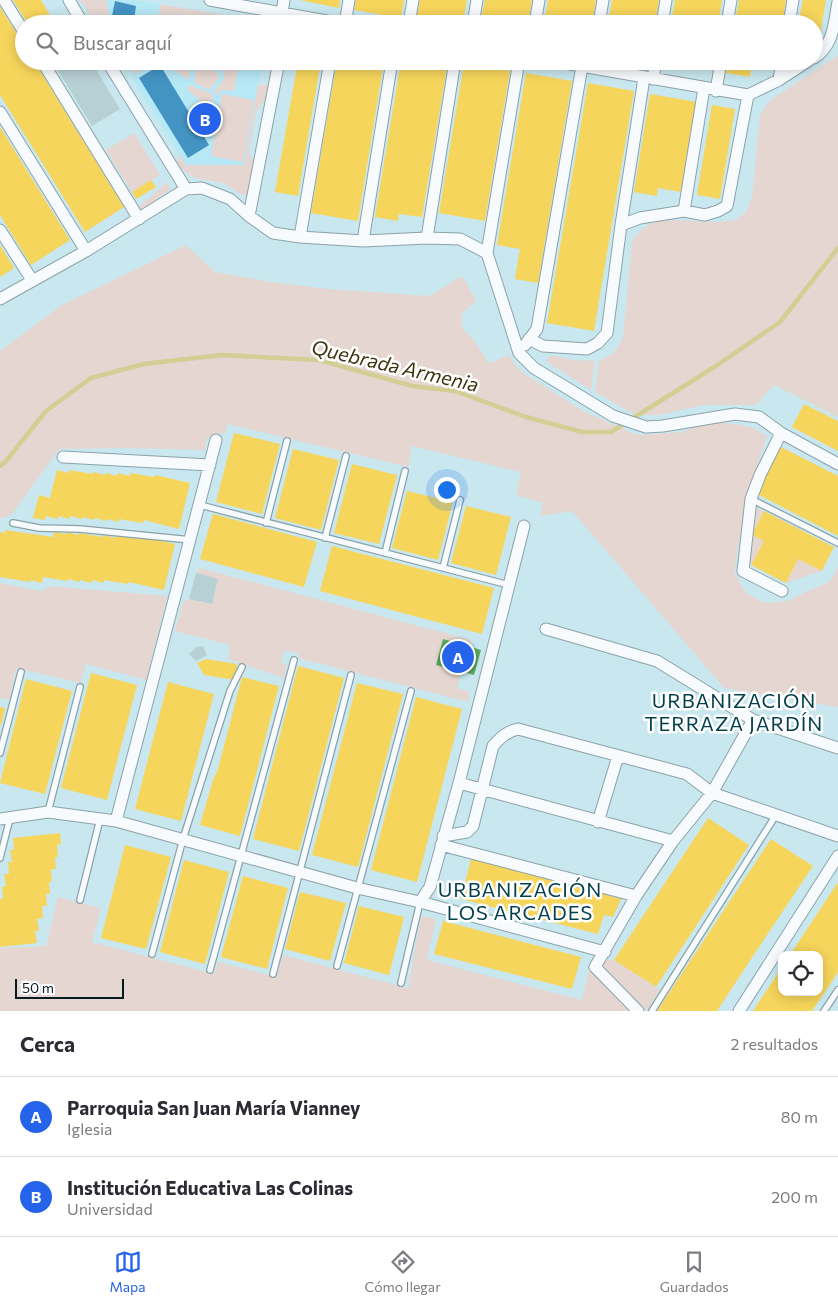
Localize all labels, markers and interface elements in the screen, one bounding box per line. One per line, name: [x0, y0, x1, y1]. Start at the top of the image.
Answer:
search box: [15, 15, 823, 70]
icon: search: [33, 29, 61, 57]
text: Buscar aquí: [73, 31, 172, 54]
pin: B: [189, 100, 221, 138]
water label: Quebrada Armenia: [309, 334, 481, 396]
your location: [434, 477, 460, 503]
pin: A: [442, 638, 474, 676]
district label: URBANIZACIÓN TERRAZA JARDÍN: [645, 688, 823, 735]
district label: URBANIZACIÓN LOS ARCADES: [438, 877, 602, 924]
map controls: [778, 951, 823, 996]
button: locate: [778, 951, 823, 996]
scale bar: [15, 976, 124, 999]
text: 50 m: [22, 979, 54, 996]
text: Cerca: [20, 1031, 75, 1056]
text: 2 resultados: [730, 1034, 818, 1053]
text: Parroquia San Juan María Vianney: [67, 1096, 360, 1119]
text: A: [30, 1107, 42, 1126]
text: 80 m: [781, 1107, 818, 1126]
text: Iglesia: [67, 1119, 112, 1138]
text: Institución Educativa Las Colinas: [67, 1176, 353, 1199]
text: B: [31, 1187, 41, 1206]
text: 200 m: [771, 1187, 818, 1206]
text: Universidad: [67, 1199, 153, 1218]
tab: Mapa: [109, 1248, 146, 1295]
tab: Cómo llegar: [365, 1248, 441, 1295]
tab: Guardados: [660, 1248, 729, 1295]

